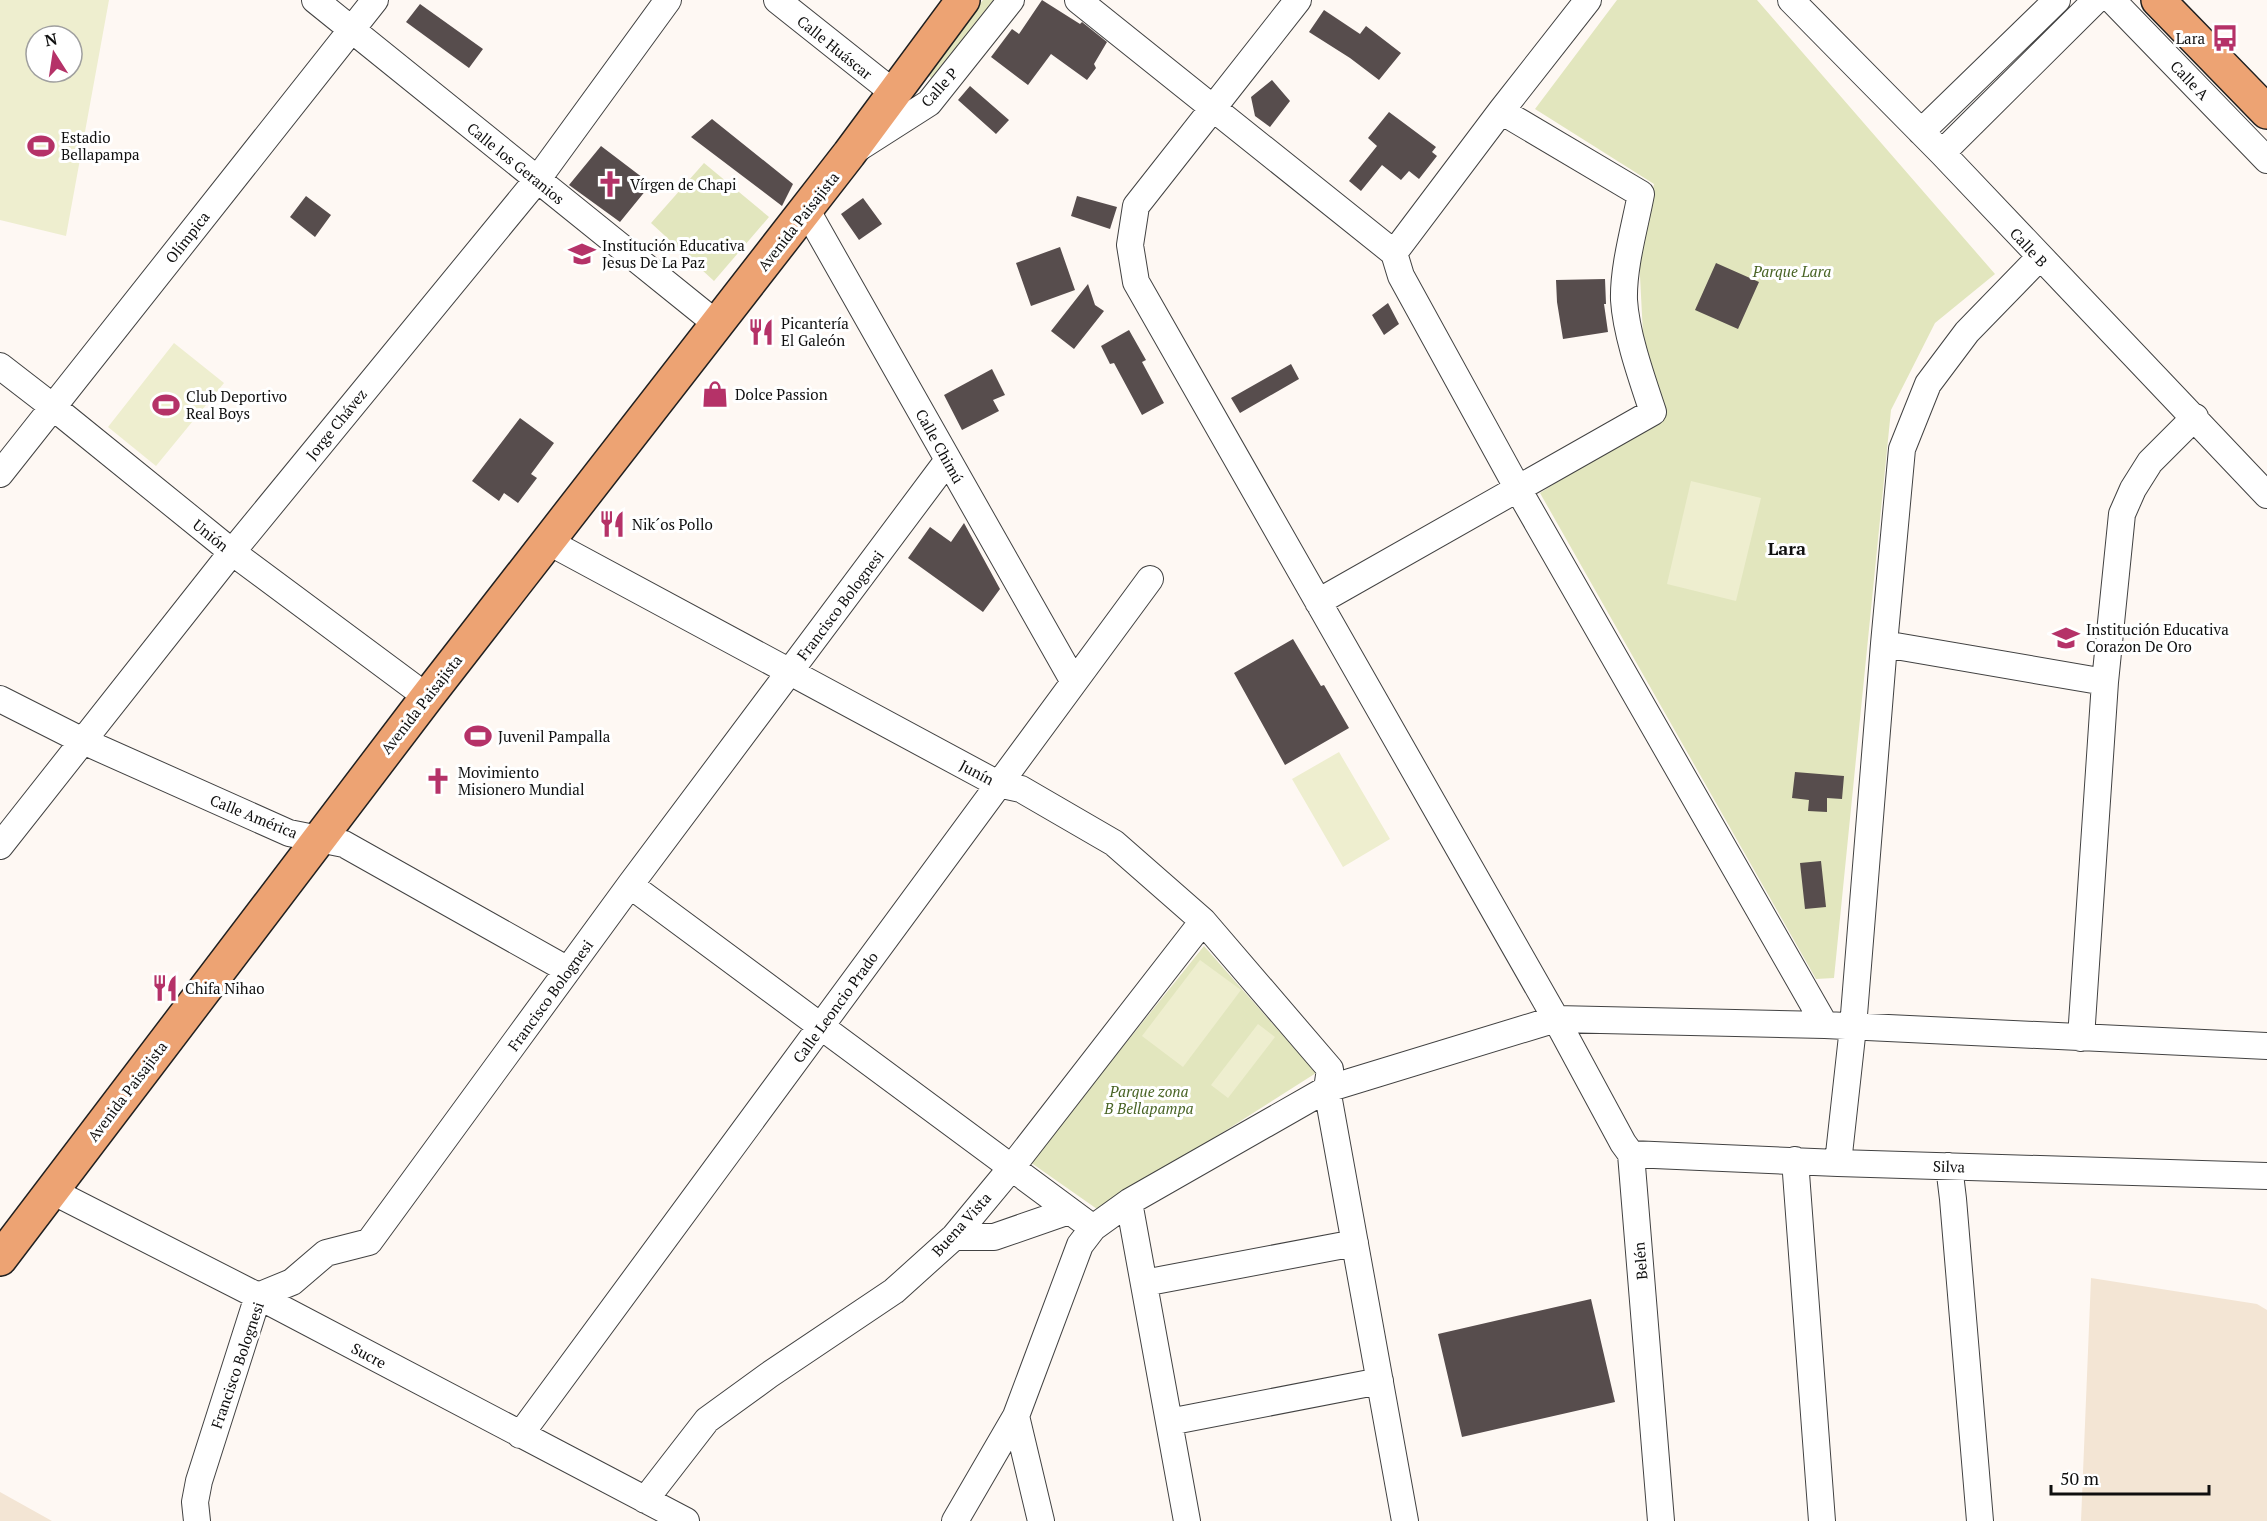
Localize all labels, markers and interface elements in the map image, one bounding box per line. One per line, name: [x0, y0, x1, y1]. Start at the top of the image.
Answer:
street label: Calle Huáscar: [793, 10, 877, 84]
bus stop icon: Lara: [2210, 23, 2240, 53]
north arrow: [24, 24, 84, 84]
text: N: [43, 27, 59, 51]
place label: Lara: [2176, 28, 2205, 48]
street label: Calle A: [2166, 56, 2214, 105]
street label: Calle P: [916, 63, 962, 111]
street label: Calle los Geranios: [463, 118, 569, 208]
place label: Estadio Bellapampa: [61, 127, 140, 164]
sports icon: Estadio Bellapampa: [26, 131, 56, 161]
street label: Avenida Paisajista: [753, 167, 843, 275]
church icon: Vírgen de Chapi: [595, 169, 625, 199]
place label: Vírgen de Chapi: [630, 174, 737, 194]
street label: Olímpica: [160, 207, 214, 267]
street label: Calle B: [2006, 223, 2052, 271]
place label: Institución Educativa Jesus De La Paz: [602, 235, 745, 272]
school or university icon: Institución Educativa Jesus De La Paz: [567, 239, 597, 269]
park label: Parque Lara: [1752, 261, 1831, 281]
place label: Picantería El Galeón: [781, 313, 849, 350]
restaurant icon: Picantería El Galeón: [746, 317, 776, 347]
shop icon: Dolce Passion: [700, 379, 730, 409]
street label: Jorge Chávez: [301, 384, 371, 464]
place label: Dolce Passion: [735, 384, 828, 404]
place label: Club Deportivo Real Boys: [186, 386, 287, 423]
sports icon: Club Deportivo Real Boys: [151, 390, 181, 420]
street label: Calle Chimú: [911, 405, 969, 487]
restaurant icon: Nik´os Pollo: [597, 509, 627, 539]
street label: Unión: [189, 514, 233, 556]
place label: Nik´os Pollo: [632, 514, 713, 534]
district label: Lara: [1768, 536, 1806, 560]
street label: Francisco Bolognesi: [792, 546, 888, 664]
place label: Institución Educativa Corazon De Oro: [2086, 619, 2229, 656]
school or university icon: Institución Educativa Corazon De Oro: [2051, 623, 2081, 653]
street label: Avenida Paisajista: [376, 650, 466, 758]
sports icon: Juvenil Pampalla: [463, 721, 493, 751]
place label: Juvenil Pampalla: [498, 726, 611, 746]
street label: Junín: [956, 755, 998, 789]
place label: Movimiento Misionero Mundial: [458, 762, 584, 799]
church icon: Movimiento Misionero Mundial: [423, 766, 453, 796]
street label: Calle América: [207, 789, 301, 843]
street label: Francisco Bolognesi: [503, 935, 597, 1055]
street label: Calle Leoncio Prado: [788, 947, 882, 1067]
restaurant icon: Chifa Nihao: [150, 973, 180, 1003]
place label: Chifa Nihao: [185, 978, 265, 998]
street label: Avenida Paisajista: [83, 1036, 172, 1145]
park label: Parque zona B Bellapampa: [1103, 1081, 1194, 1118]
street label: Silva: [1933, 1155, 1966, 1177]
street label: Buena Vista: [927, 1187, 995, 1260]
street label: Belén: [1628, 1241, 1652, 1281]
street label: Francisco Bolognesi: [206, 1299, 268, 1431]
street label: Sucre: [348, 1337, 390, 1373]
scale bar: [2051, 1458, 2208, 1496]
text: 50 m: [2060, 1466, 2100, 1490]

